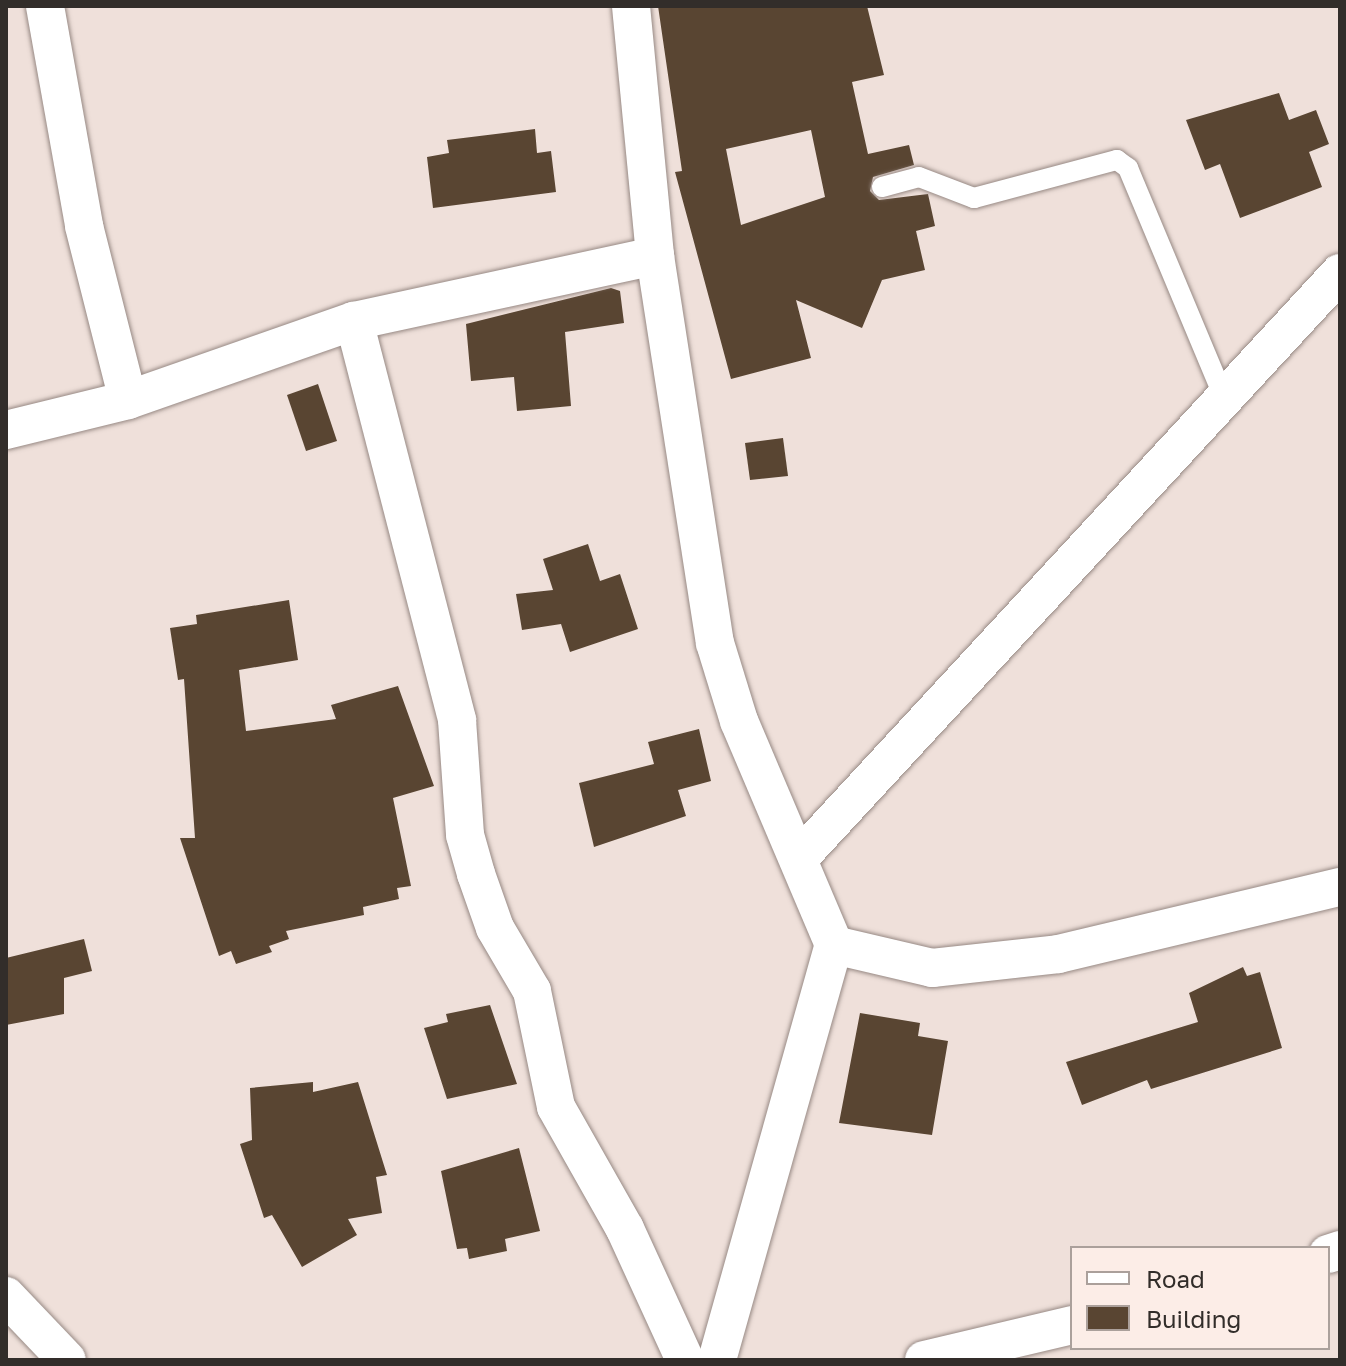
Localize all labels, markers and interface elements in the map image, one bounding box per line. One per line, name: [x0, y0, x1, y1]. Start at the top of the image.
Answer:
legend: [1070, 1246, 1330, 1350]
text: Road: [1146, 1264, 1205, 1293]
text: Building: [1146, 1304, 1241, 1333]

